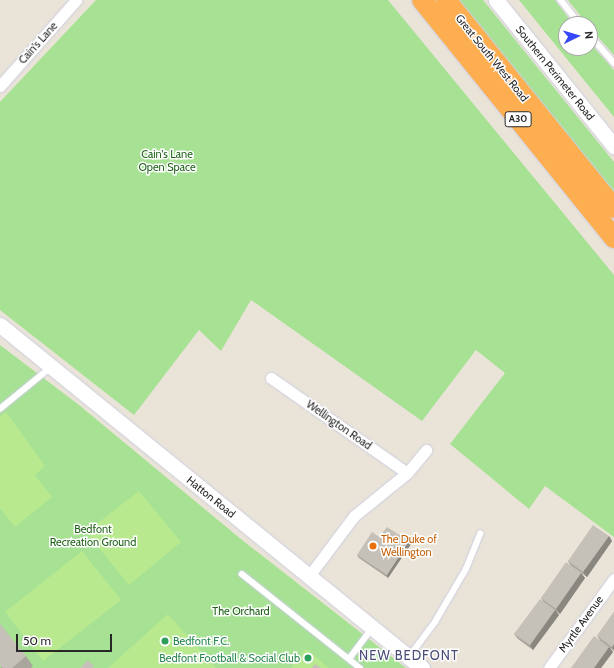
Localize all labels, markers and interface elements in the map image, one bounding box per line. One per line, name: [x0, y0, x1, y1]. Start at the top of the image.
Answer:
street label: Great South West Road: [453, 12, 531, 104]
north arrow: [558, 16, 598, 56]
street label: Cain's Lane: [16, 19, 60, 67]
street label: Southern Perimeter Road: [513, 23, 597, 123]
text: N: [582, 31, 596, 40]
road number: A30: [504, 111, 532, 127]
park label: Cain's Lane Open Space: [138, 148, 196, 174]
street label: Wellington Road: [304, 398, 374, 452]
street label: Hatton Road: [184, 473, 238, 521]
park label: Bedfont Recreation Ground: [50, 523, 136, 549]
place label: The Duke of Wellington: [381, 533, 437, 559]
marker: The Duke of Wellington: [368, 541, 378, 551]
street label: Myrtle Avenue: [556, 593, 606, 655]
park label: The Orchard: [212, 604, 270, 618]
scale bar: [18, 626, 114, 652]
text: 50 m: [23, 633, 51, 648]
place label: Bedfont F.C.: [173, 634, 229, 648]
marker: Bedfont F.C.: [160, 636, 170, 646]
district label: NEW BEDFONT: [359, 647, 459, 663]
place label: Bedfont Football & Social Club: [159, 651, 300, 665]
marker: Bedfont Football & Social Club: [303, 653, 313, 663]

